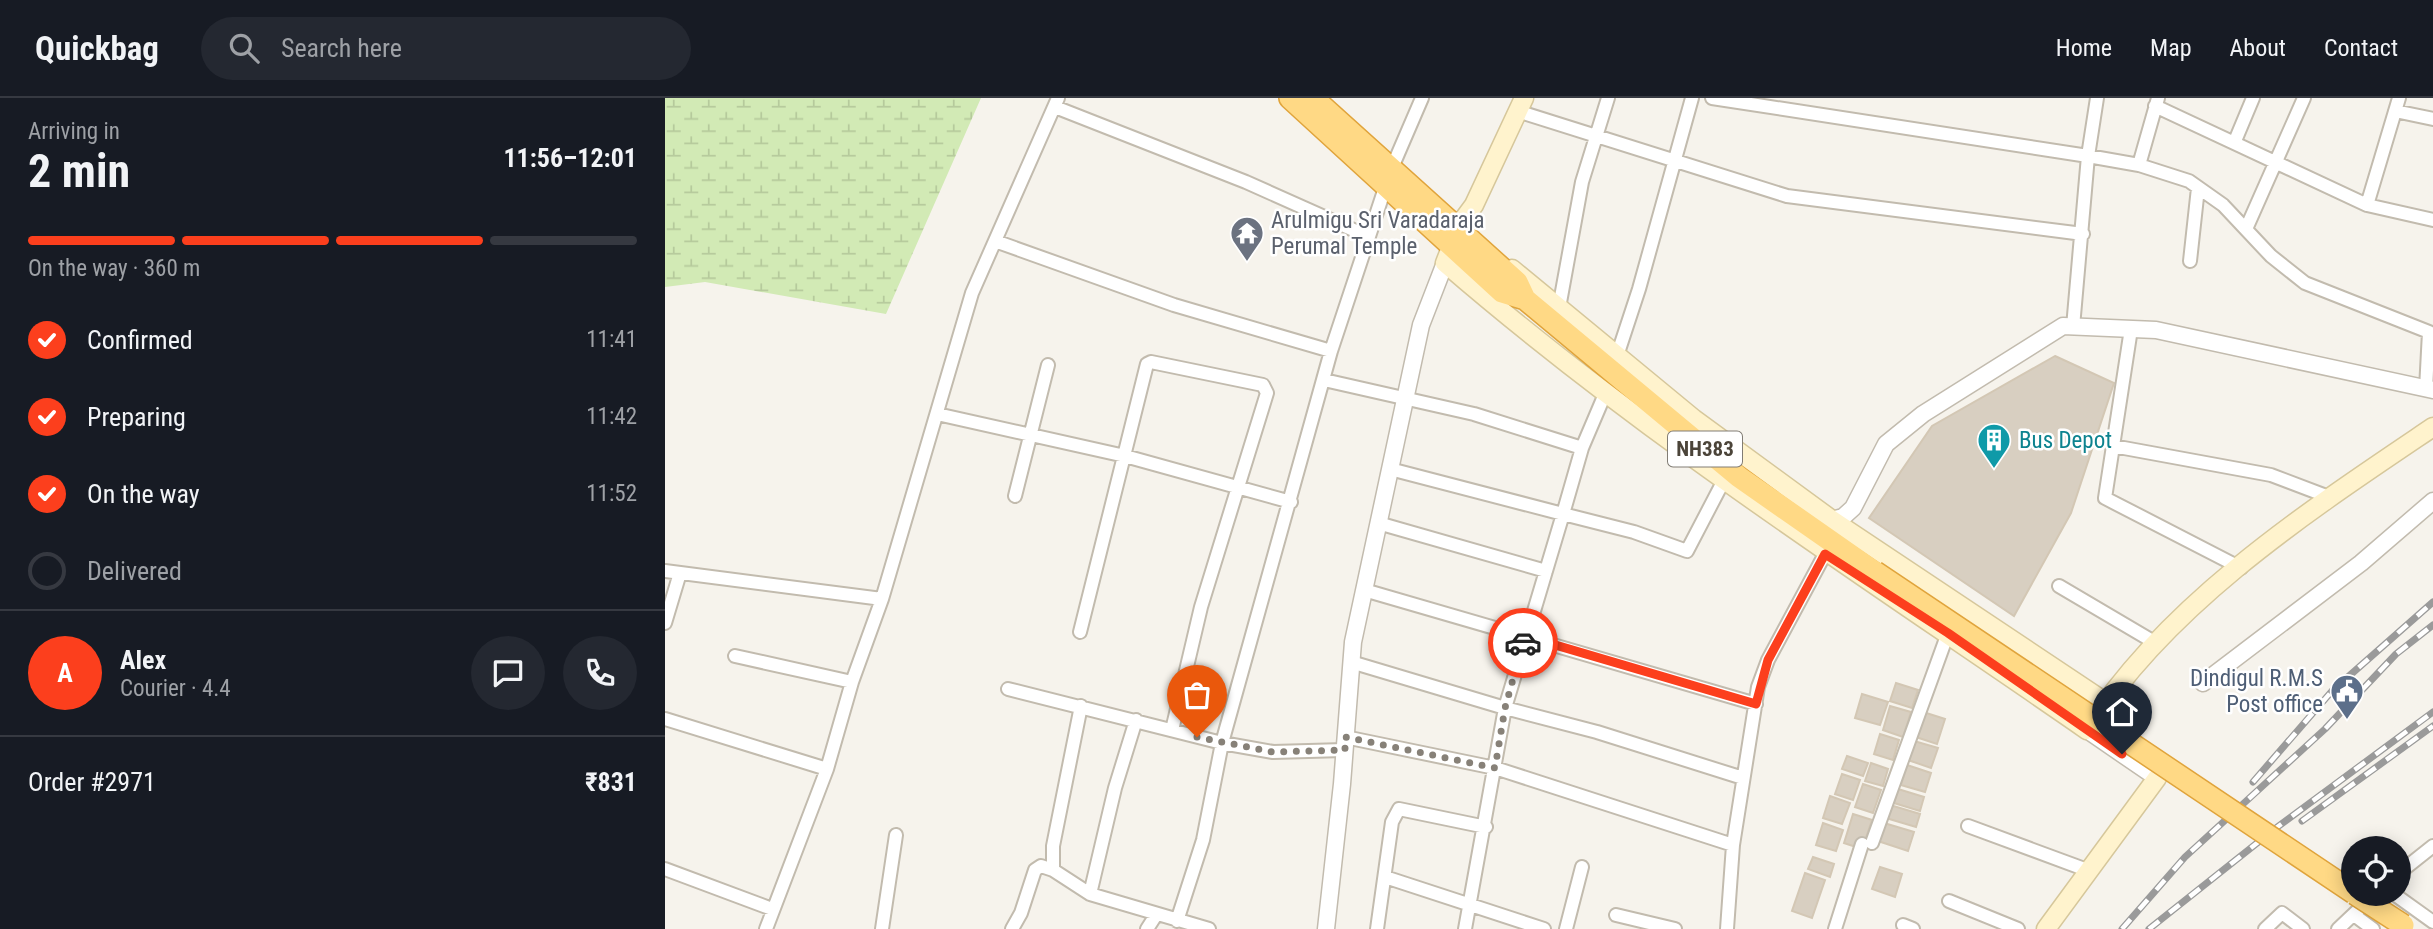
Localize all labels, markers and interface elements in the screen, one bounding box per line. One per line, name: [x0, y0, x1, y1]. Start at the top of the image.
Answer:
search box: [201, 17, 691, 80]
text: Quickbag: [35, 29, 159, 68]
icon: search: [225, 29, 263, 67]
text: Search here: [281, 33, 402, 63]
text: Home: [2056, 34, 2112, 62]
text: Map: [2150, 34, 2192, 62]
text: About: [2230, 34, 2286, 62]
text: Contact: [2324, 34, 2398, 62]
text: Arriving in: [28, 118, 120, 145]
text: 11:56–12:01: [503, 143, 637, 173]
text: 2 min: [28, 144, 130, 198]
place label: Arulmigu Sri Varadaraja Perumal Temple: [1271, 207, 1485, 260]
temple icon: Arulmigu Sri Varadaraja Perumal Temple: [1228, 214, 1266, 263]
text: On the way · 360 m: [28, 255, 200, 282]
icon: check: [28, 321, 66, 359]
text: Confirmed: [87, 325, 193, 355]
text: 11:41: [586, 326, 637, 353]
icon: check: [28, 398, 66, 436]
text: Preparing: [87, 402, 186, 432]
text: 11:42: [586, 403, 637, 430]
building icon: Bus Depot: [1975, 421, 2013, 470]
place label: Bus Depot: [2019, 427, 2112, 454]
road number: NH383: [1668, 432, 1742, 466]
icon: check: [28, 475, 66, 513]
text: On the way: [87, 479, 200, 509]
text: 11:52: [586, 480, 637, 507]
text: Delivered: [87, 556, 182, 586]
courier: [1488, 608, 1558, 678]
icon: car: [1504, 624, 1542, 662]
button: chat: [471, 636, 545, 710]
button: phone: [563, 636, 637, 710]
text: Alex: [120, 645, 166, 675]
text: A: [57, 658, 73, 688]
pin: [1167, 665, 1227, 737]
place label: Dindigul R.M.S Post office: [2190, 665, 2323, 718]
public building icon: Dindigul R.M.S Post office: [2328, 672, 2366, 721]
text: Courier · 4.4: [120, 675, 231, 702]
icon: bag: [1178, 676, 1216, 714]
pin: [2092, 682, 2152, 754]
icon: home: [2103, 693, 2141, 731]
text: Order #2971: [28, 767, 156, 797]
text: ₹831: [585, 767, 637, 797]
map controls: [2341, 836, 2411, 906]
button: locate: [2341, 836, 2411, 906]

